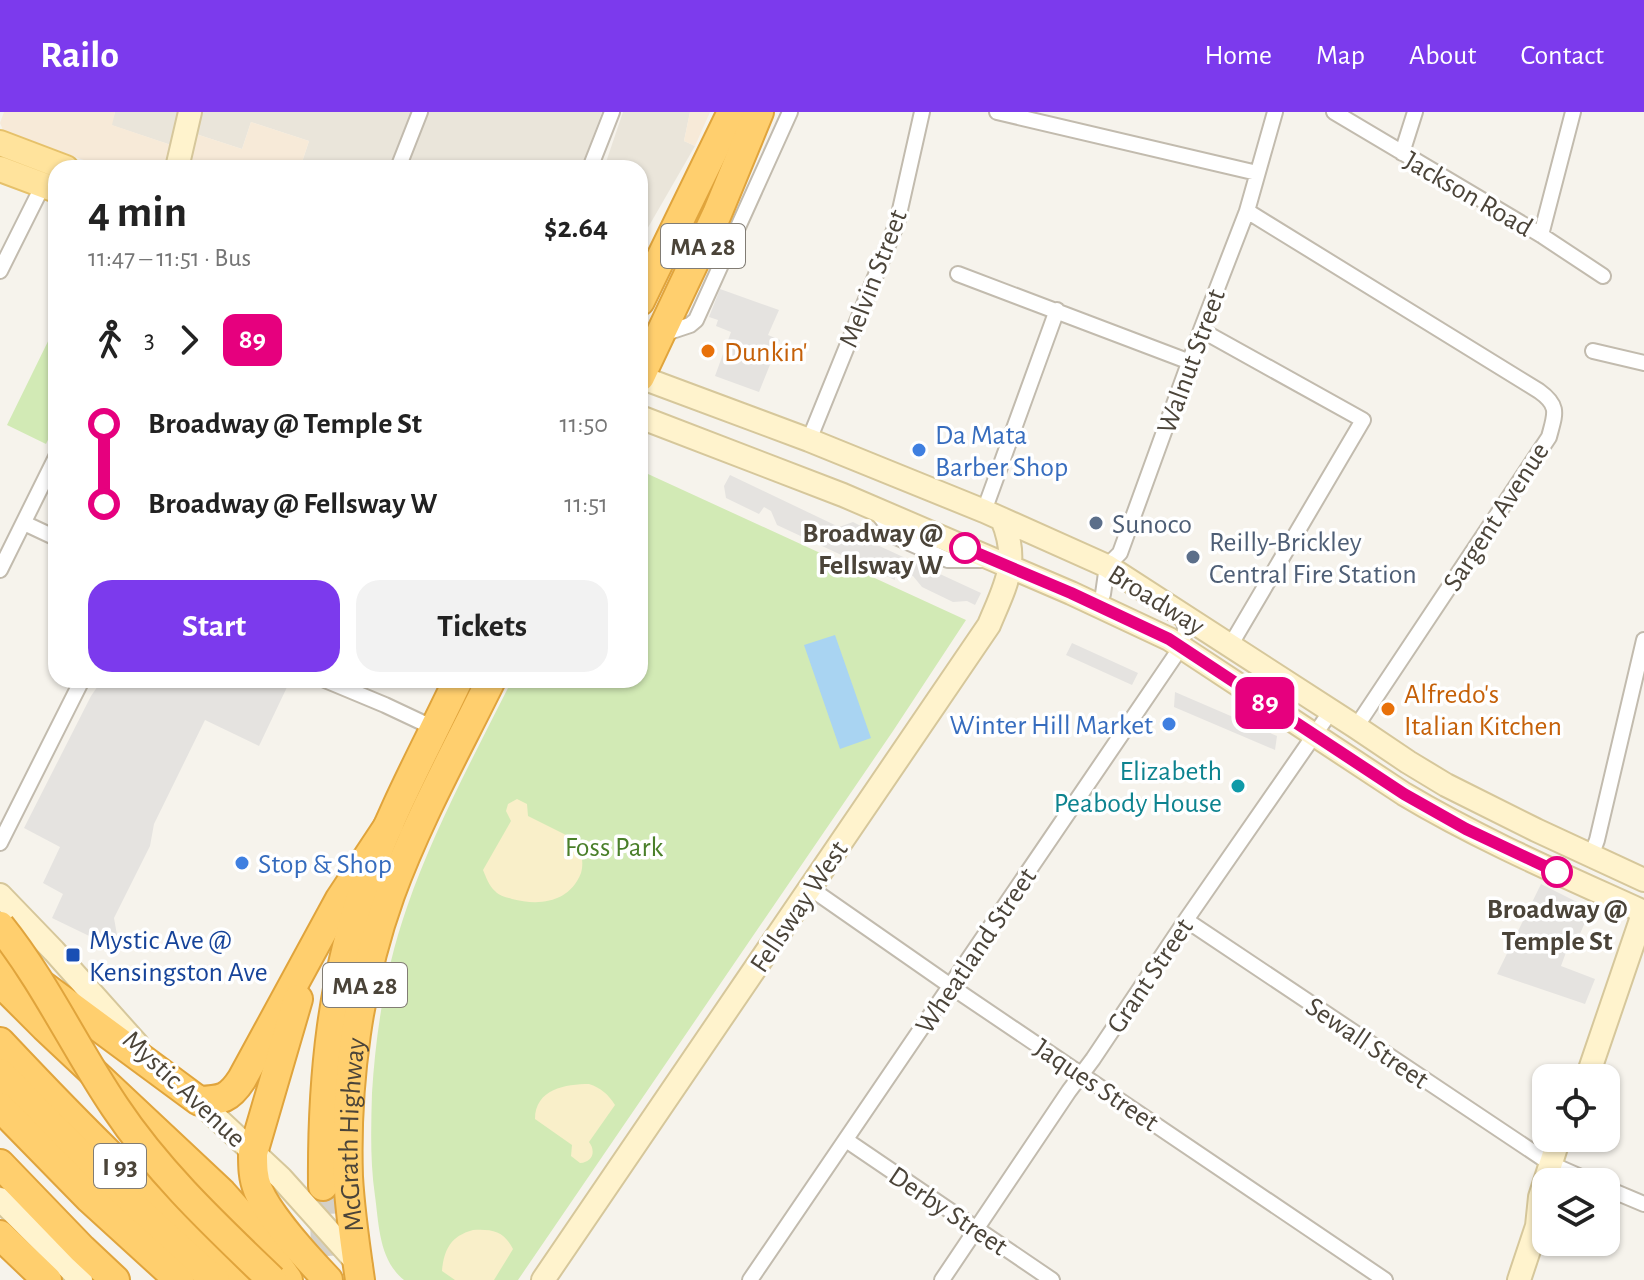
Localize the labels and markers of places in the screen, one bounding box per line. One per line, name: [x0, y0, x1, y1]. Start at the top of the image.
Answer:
place label: Dunkin': [724, 339, 807, 367]
marker: Dunkin': [699, 342, 717, 360]
place label: Da Mata Barber Shop: [935, 422, 1068, 482]
marker: Da Mata Barber Shop: [910, 441, 928, 459]
place label: Sunoco: [1112, 511, 1192, 539]
marker: Sunoco: [1087, 514, 1105, 532]
place label: Broadway @ Fellsway W: [802, 520, 944, 580]
place label: Reilly-Brickley Central Fire Station: [1209, 529, 1417, 589]
marker: Broadway @ Fellsway W: [950, 533, 980, 563]
marker: Reilly-Brickley Central Fire Station: [1184, 548, 1202, 566]
place label: Alfredo's Italian Kitchen: [1404, 681, 1562, 741]
marker: Alfredo's Italian Kitchen: [1379, 700, 1397, 718]
place label: Winter Hill Market: [950, 712, 1153, 740]
marker: Winter Hill Market: [1160, 715, 1178, 733]
place label: Elizabeth Peabody House: [1054, 758, 1222, 818]
marker: Elizabeth Peabody House: [1229, 777, 1247, 795]
place label: Stop & Shop: [258, 851, 392, 879]
marker: Stop & Shop: [233, 854, 251, 872]
marker: Broadway @ Temple St: [1542, 857, 1572, 887]
place label: Broadway @ Temple St: [1487, 896, 1628, 956]
place label: Mystic Ave @ Kensingston Ave: [89, 927, 268, 987]
marker: Mystic Ave @ Kensingston Ave: [64, 946, 82, 964]

